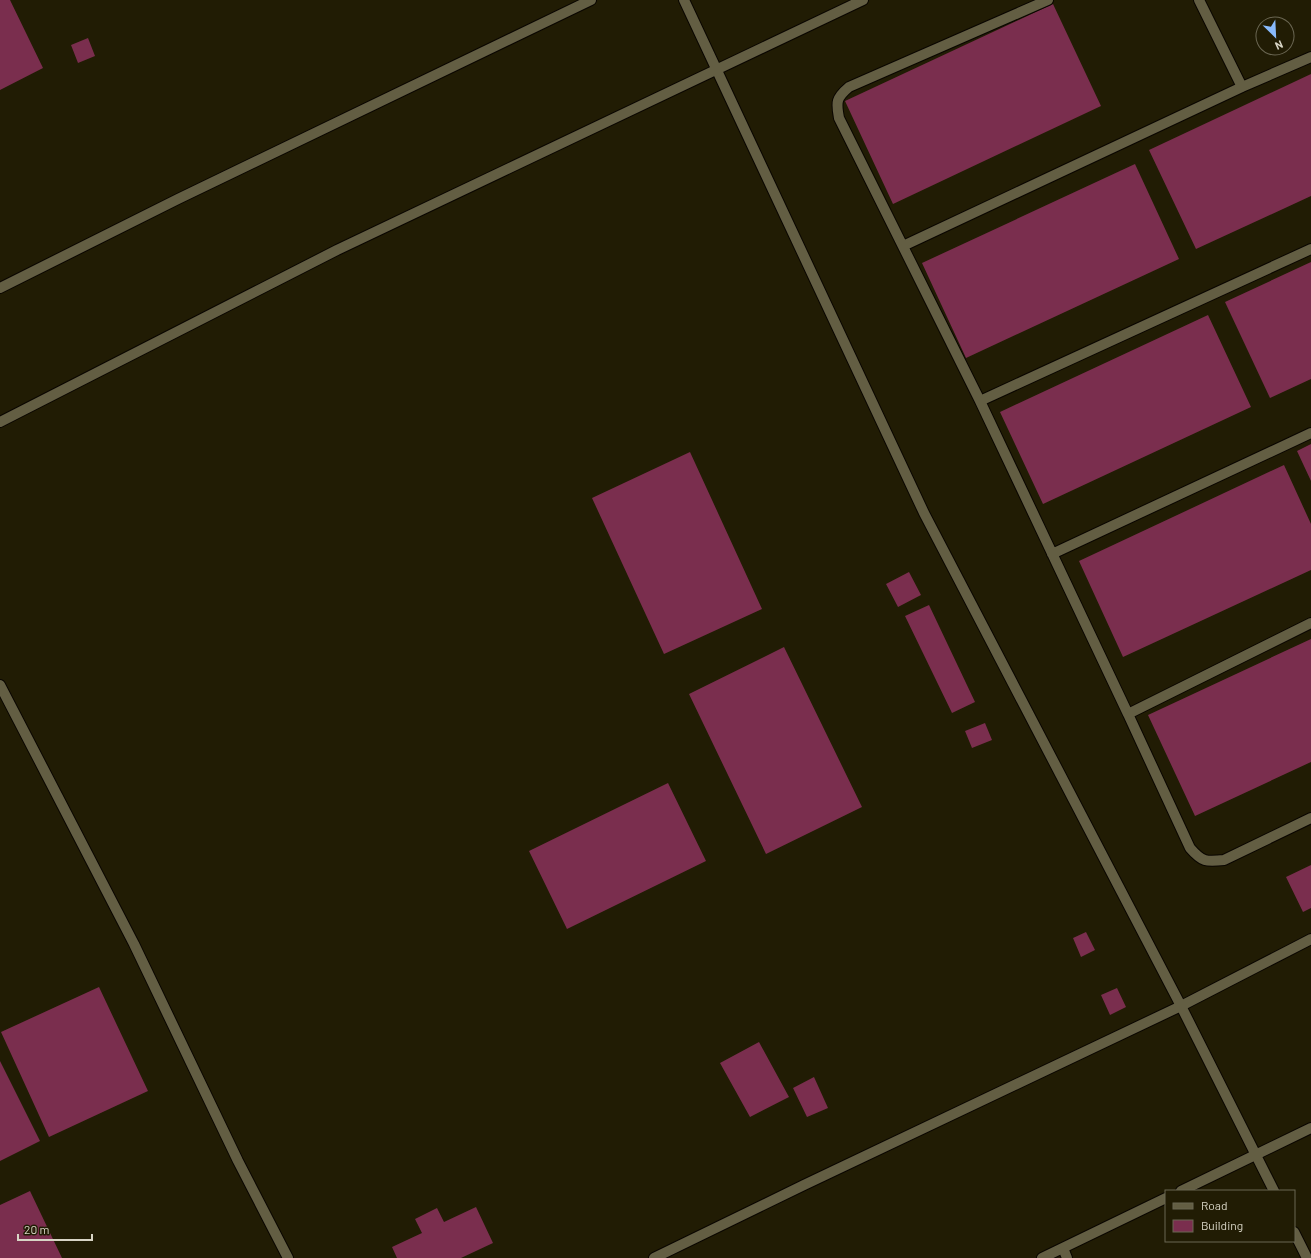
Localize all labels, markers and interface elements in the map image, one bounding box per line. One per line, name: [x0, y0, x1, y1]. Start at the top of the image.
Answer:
north arrow: [1255, 16, 1295, 56]
text: N: [1273, 38, 1285, 53]
legend: [1165, 1190, 1295, 1242]
text: Road: [1201, 1198, 1228, 1212]
scale bar: [18, 1216, 92, 1242]
text: Building: [1201, 1218, 1243, 1232]
text: 20 m: [24, 1222, 50, 1236]

